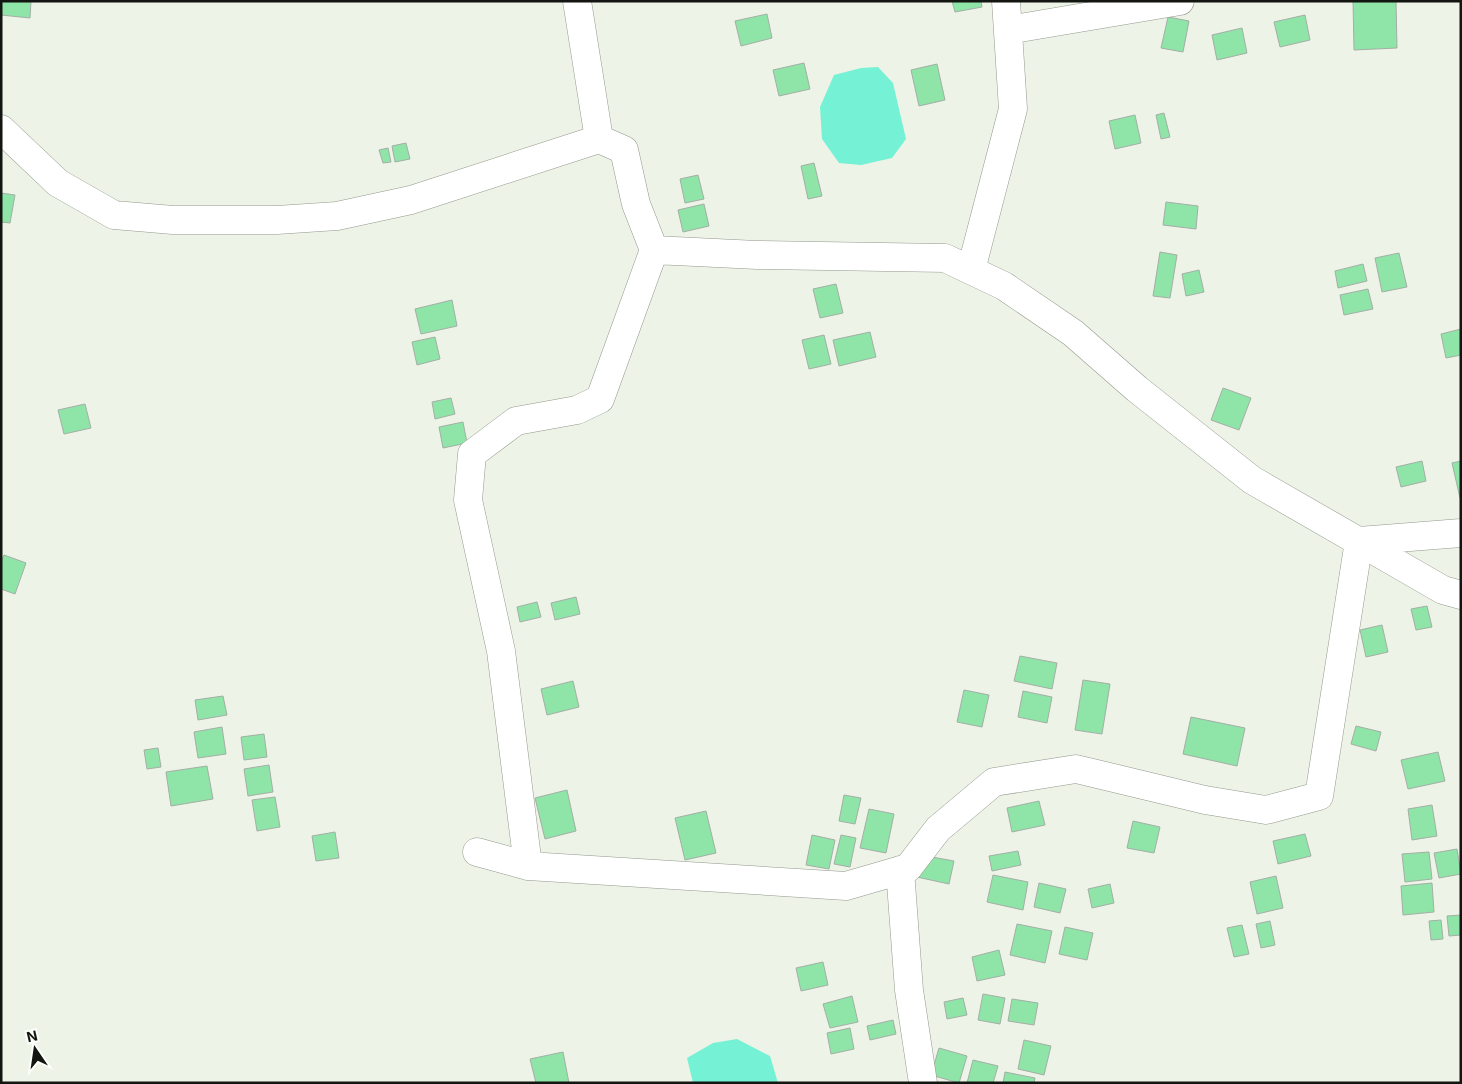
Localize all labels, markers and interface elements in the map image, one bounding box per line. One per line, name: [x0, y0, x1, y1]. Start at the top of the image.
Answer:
north arrow: [10, 1024, 60, 1074]
text: N: [25, 1026, 39, 1045]

